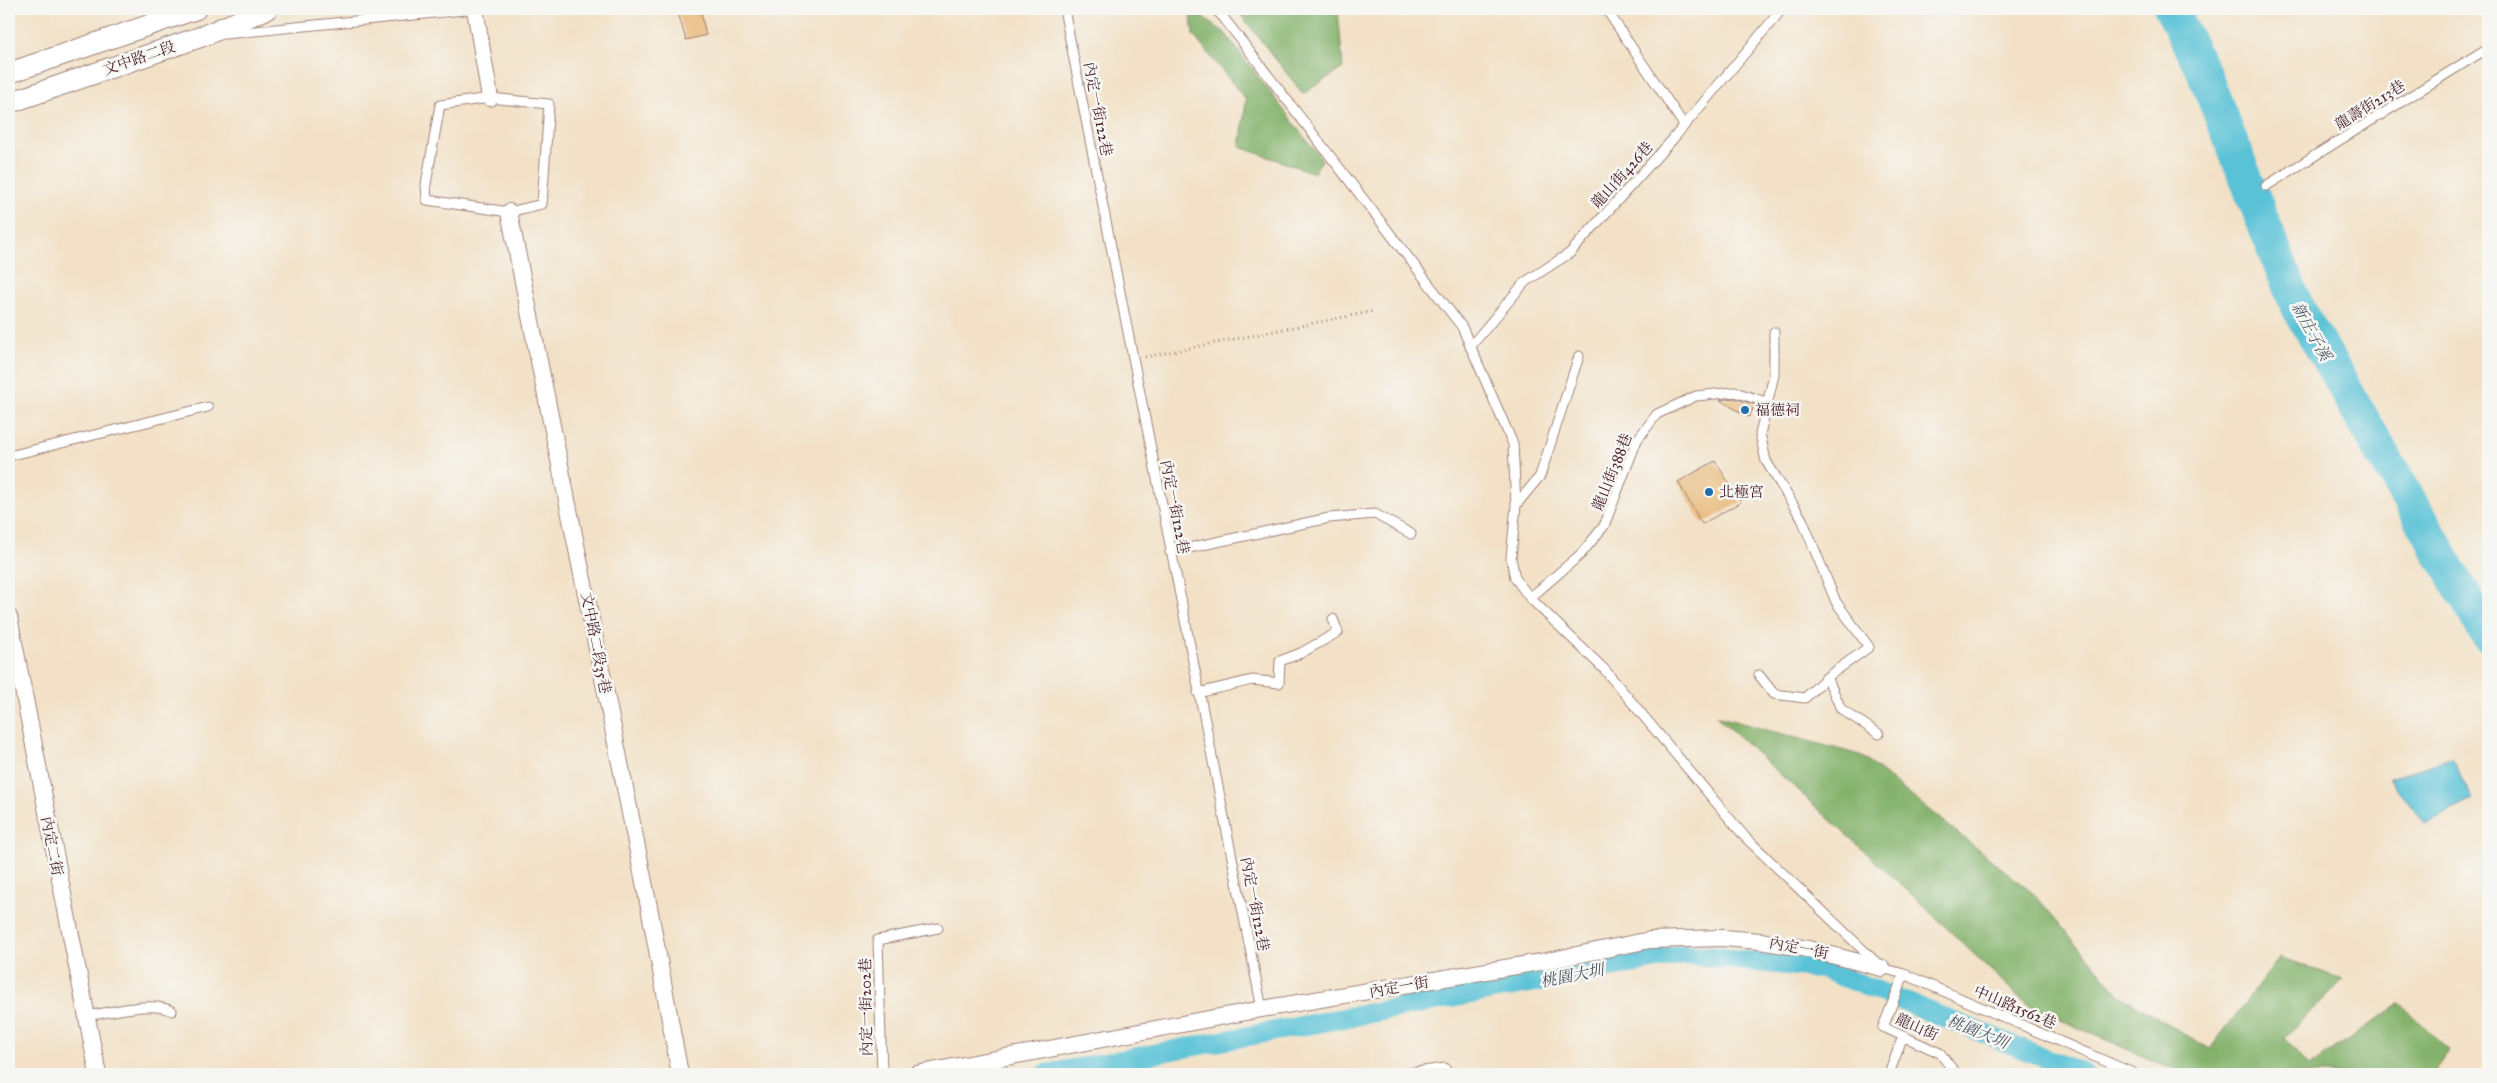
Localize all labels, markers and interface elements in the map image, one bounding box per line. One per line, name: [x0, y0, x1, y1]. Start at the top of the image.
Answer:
street label: 文中路二段: [101, 37, 177, 79]
street label: 內定一街122巷: [1080, 60, 1116, 158]
street label: 龍壽街213巷: [2332, 76, 2408, 134]
street label: 龍山街426巷: [1587, 138, 1657, 212]
water label: 新庄子溪: [2288, 299, 2336, 366]
place label: 福德祠: [1755, 401, 1800, 419]
marker: 福德祠: [1739, 404, 1751, 416]
street label: 龍山街388巷: [1588, 431, 1636, 513]
street label: 內定一街122巷: [1157, 458, 1193, 556]
place label: 北極宮: [1719, 483, 1764, 501]
marker: 北極宮: [1703, 486, 1715, 498]
street label: 文中路二段35巷: [577, 591, 615, 695]
street label: 內定二街: [37, 815, 67, 877]
street label: 內定一街122巷: [1237, 855, 1273, 953]
street label: 內定一街: [1768, 933, 1830, 963]
street label: 內定一街202巷: [856, 958, 876, 1056]
water label: 桃園大圳: [1539, 959, 1608, 991]
street label: 內定一街: [1368, 973, 1430, 1001]
street label: 中山路1562巷: [1971, 982, 2059, 1032]
street label: 龍山街: [1893, 1010, 1941, 1044]
water label: 桃園大圳: [1945, 1011, 2014, 1053]

